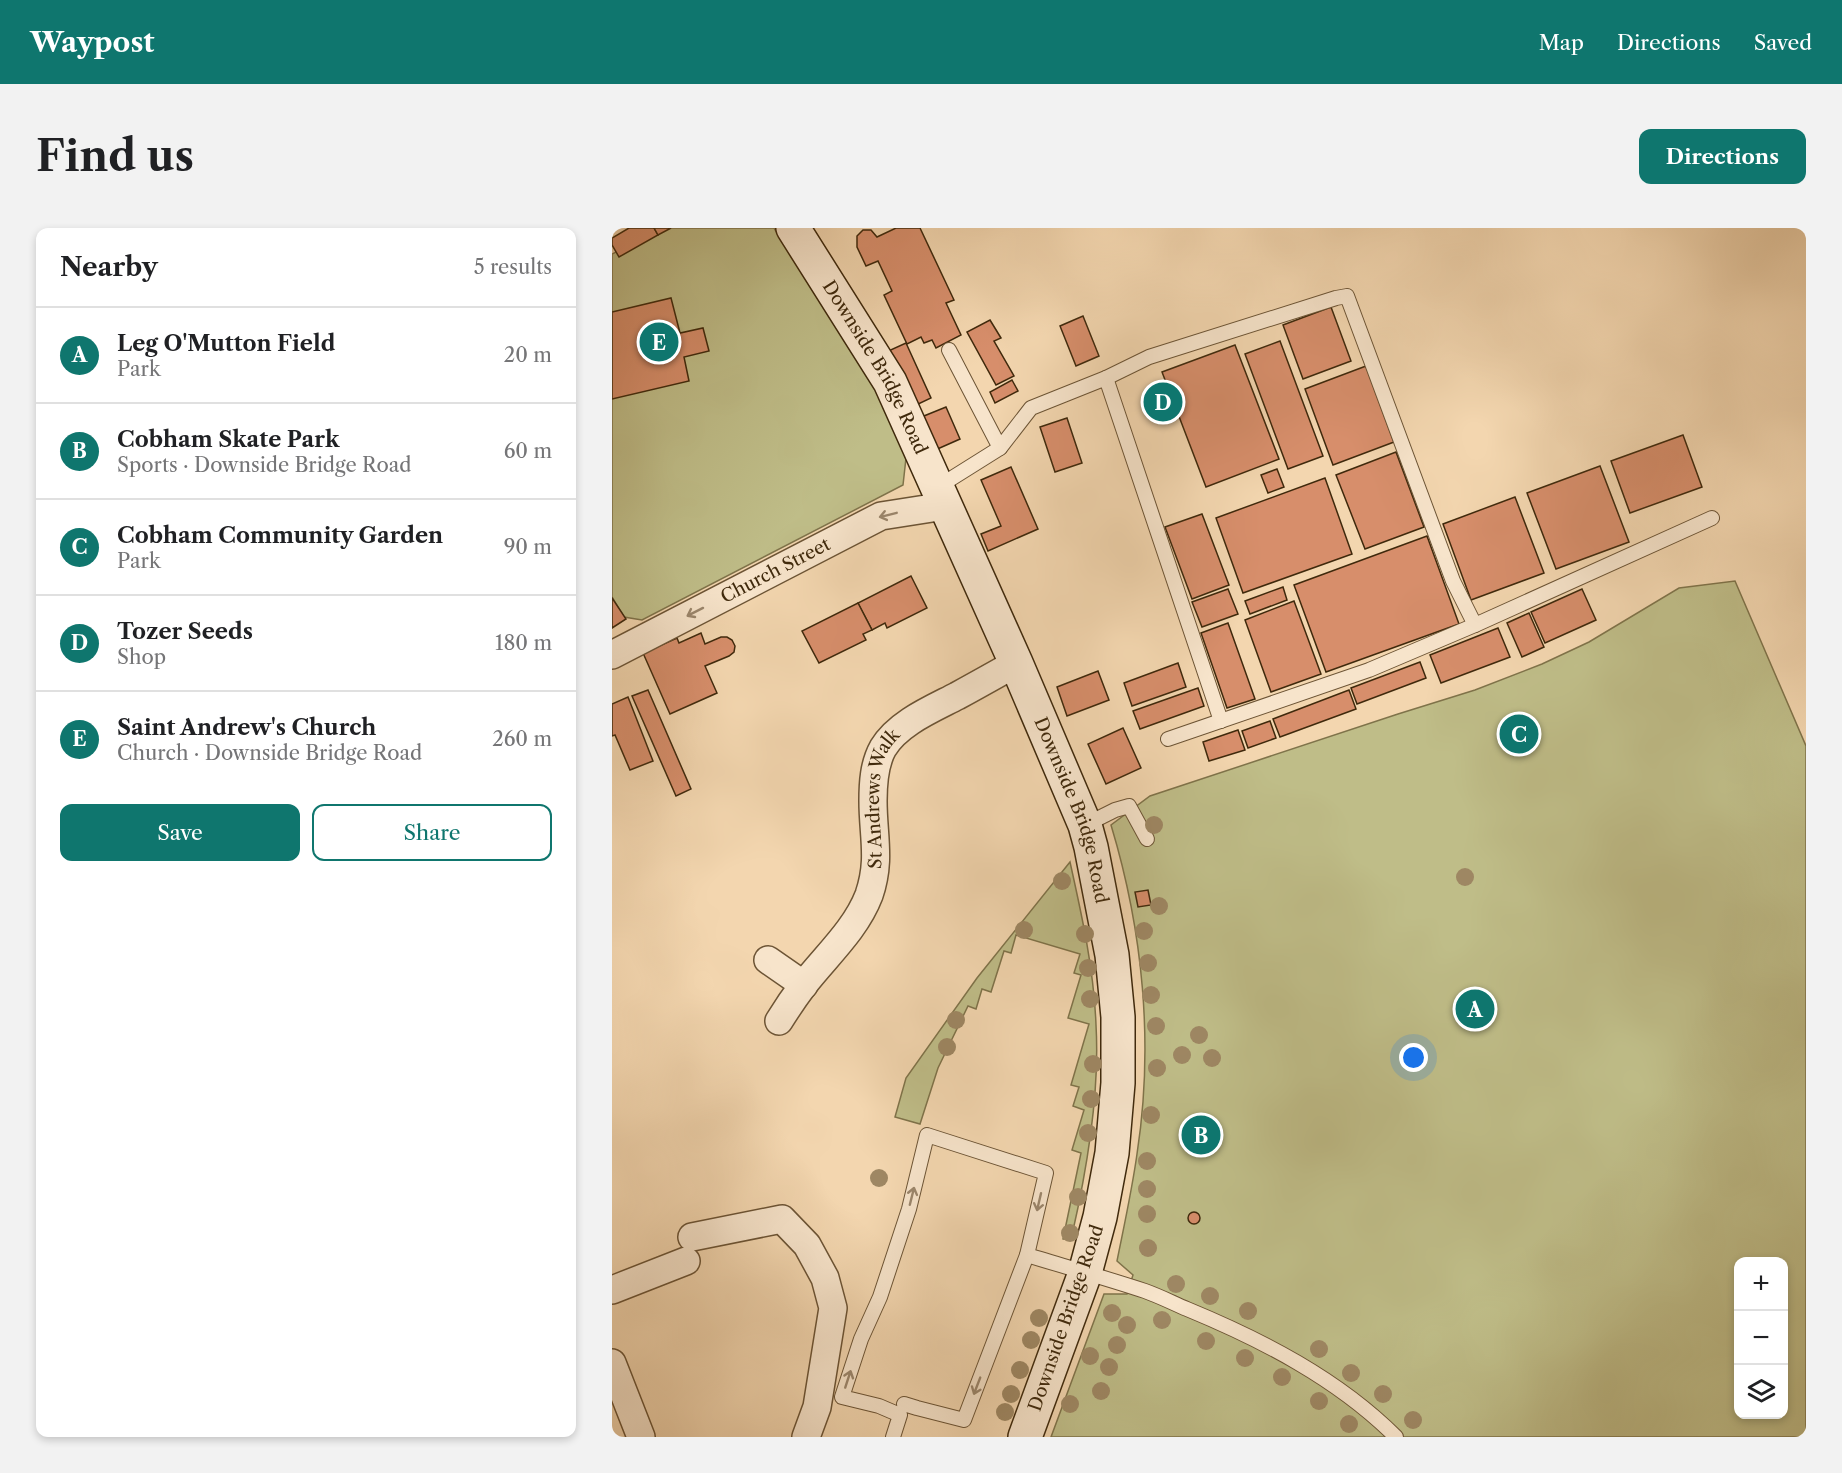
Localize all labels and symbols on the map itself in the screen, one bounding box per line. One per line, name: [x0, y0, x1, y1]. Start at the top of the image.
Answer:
street label: Downside Bridge Road: [818, 276, 932, 458]
pin: E: [640, 320, 678, 364]
pin: D: [1144, 380, 1182, 424]
one-way arrow: [879, 510, 898, 522]
street label: Church Street: [717, 533, 834, 608]
one-way arrow: [687, 606, 704, 618]
pin: C: [1500, 712, 1538, 756]
street label: Downside Bridge Road: [1029, 714, 1113, 905]
street label: St Andrews Walk: [862, 723, 905, 870]
pin: A: [1456, 986, 1494, 1032]
your location: [1399, 1043, 1428, 1072]
pin: B: [1182, 1112, 1220, 1158]
one-way arrow: [907, 1186, 919, 1205]
one-way arrow: [1033, 1192, 1044, 1211]
street label: Downside Bridge Road: [1024, 1222, 1108, 1414]
one-way arrow: [843, 1370, 854, 1389]
one-way arrow: [971, 1377, 982, 1395]

